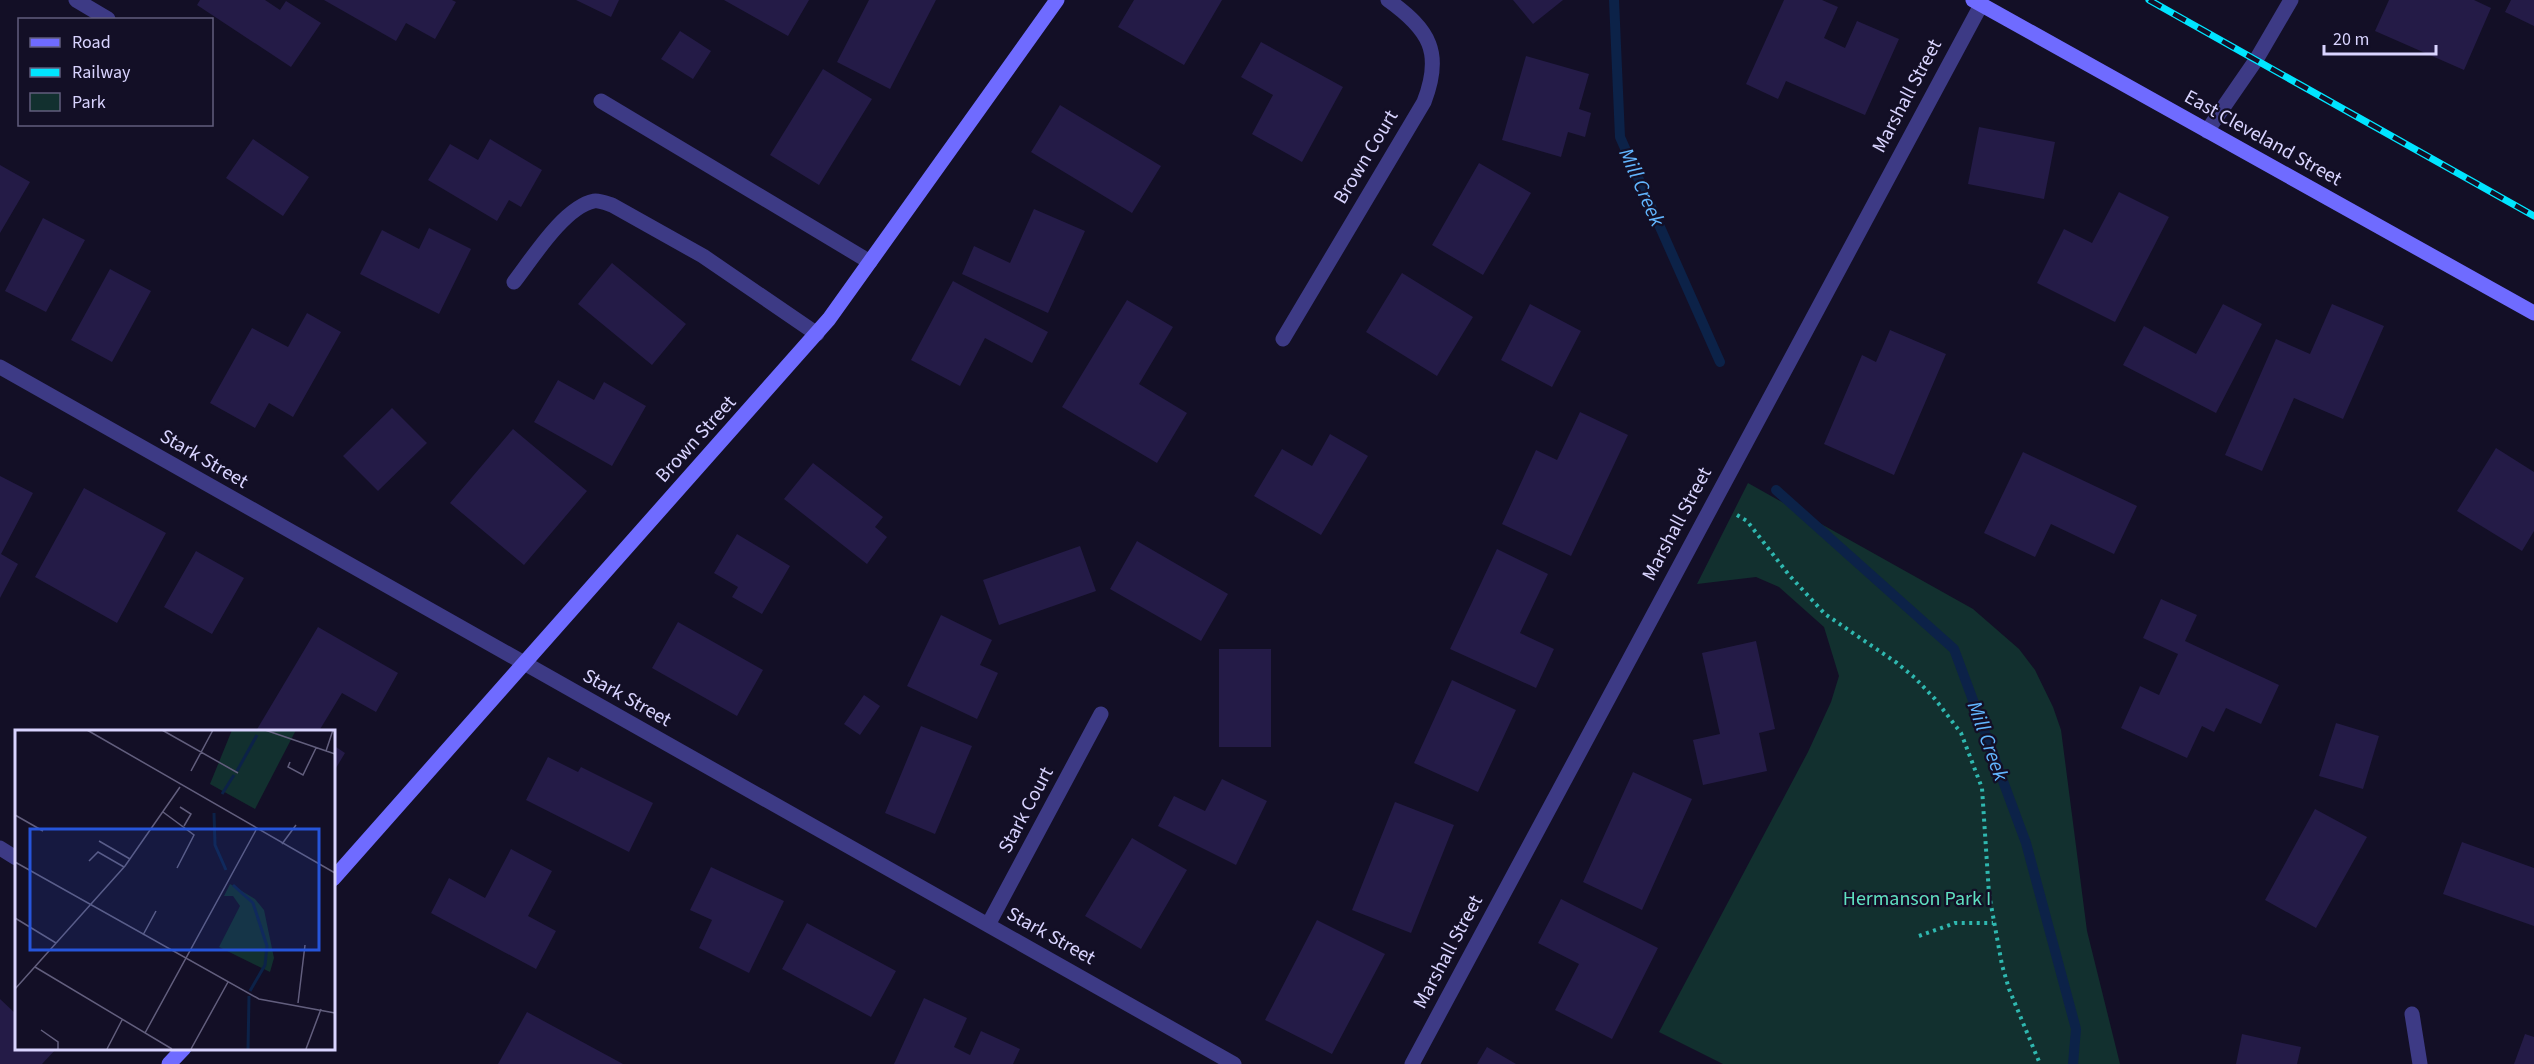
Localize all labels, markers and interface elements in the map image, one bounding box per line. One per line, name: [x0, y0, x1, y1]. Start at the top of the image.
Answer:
legend: [18, 18, 213, 126]
scale bar: [2324, 18, 2436, 56]
text: 20 m: [2333, 27, 2369, 52]
text: Road: [72, 30, 111, 55]
street label: Marshall Street: [1865, 34, 1949, 158]
text: Railway: [72, 60, 131, 85]
street label: East Cleveland Street: [2179, 83, 2347, 193]
text: Park: [72, 90, 106, 115]
street label: Brown Court: [1327, 104, 1405, 209]
water label: Mill Creek: [1611, 143, 1673, 232]
street label: Brown Street: [649, 389, 743, 489]
street label: Stark Street: [155, 422, 253, 496]
street label: Marshall Street: [1635, 462, 1719, 586]
street label: Stark Street: [578, 662, 677, 734]
water label: Mill Creek: [1960, 697, 2017, 786]
inset map: [15, 730, 334, 1049]
street label: Stark Court: [992, 762, 1061, 858]
park label: Hermanson Park I: [1843, 885, 1991, 913]
street label: Marshall Street: [1406, 890, 1490, 1014]
street label: Stark Street: [1002, 900, 1101, 972]

